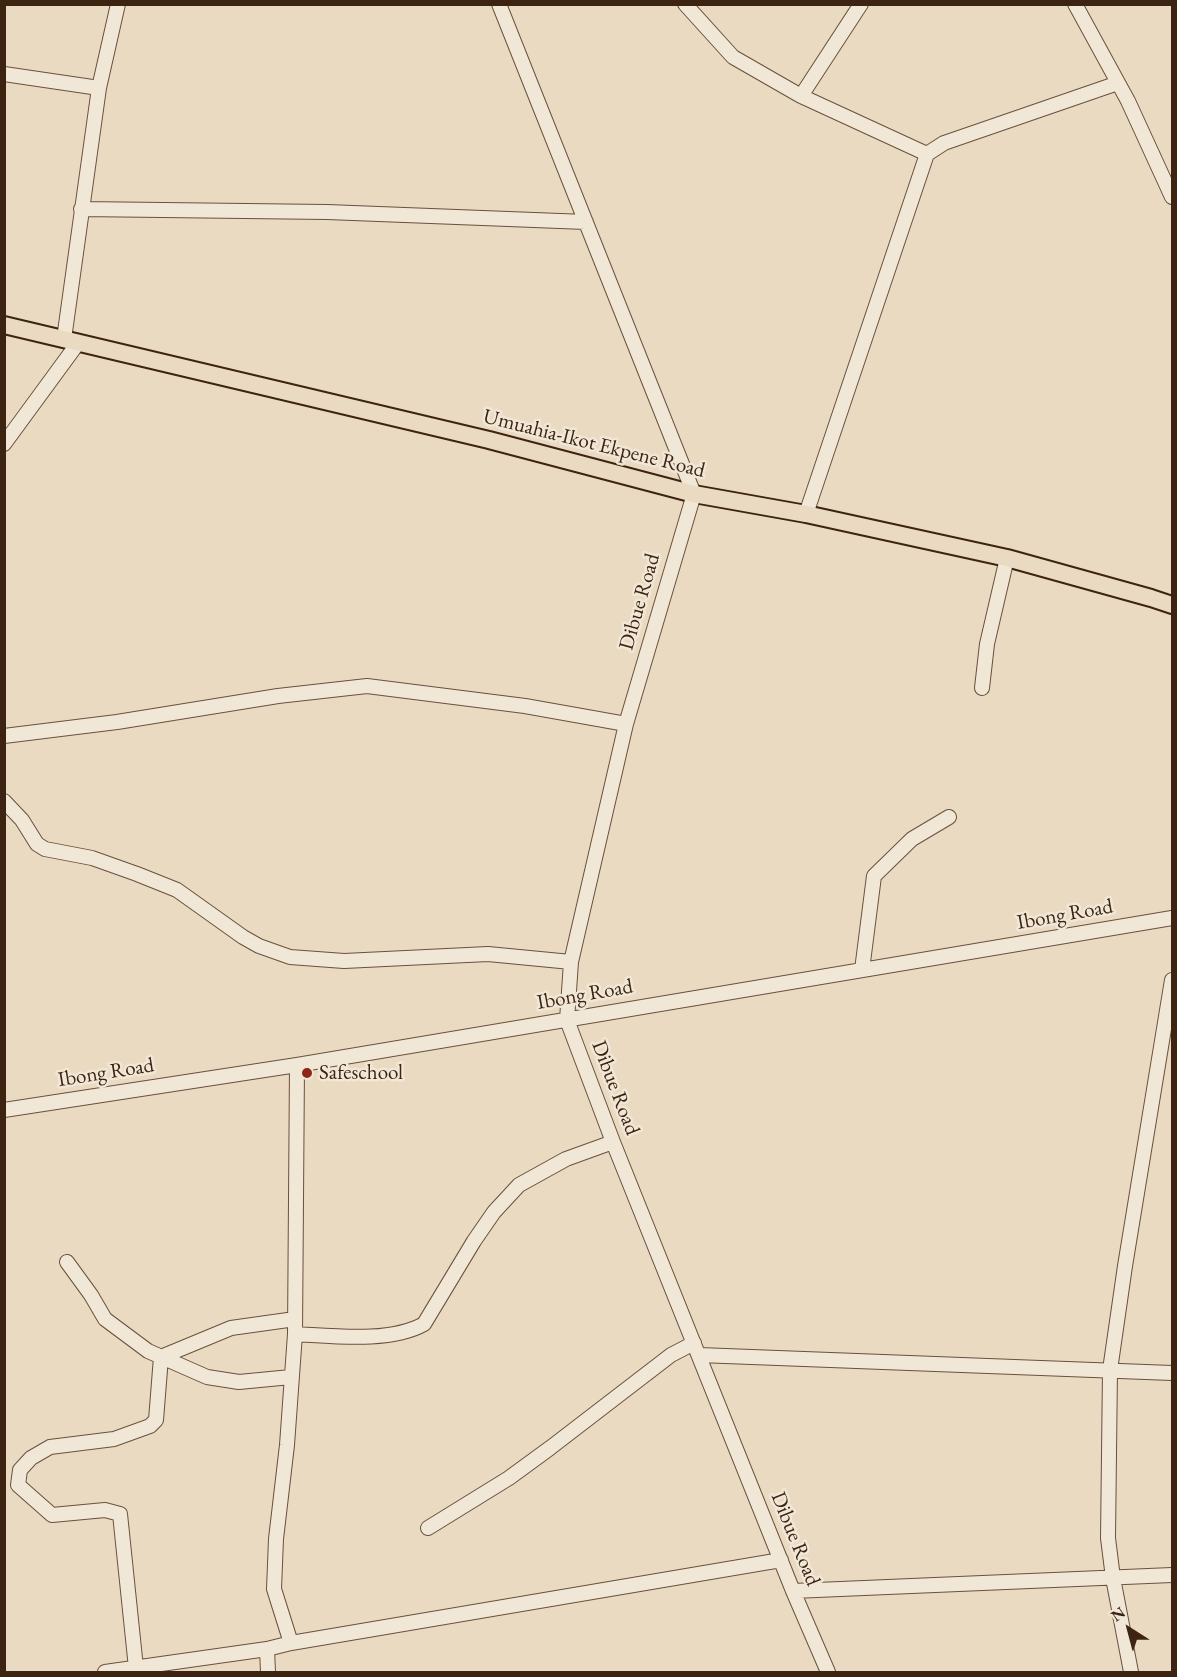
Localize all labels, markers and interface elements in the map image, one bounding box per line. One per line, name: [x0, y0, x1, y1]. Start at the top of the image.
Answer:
street label: Umuahia-Ikot Ekpene Road: [480, 404, 708, 484]
street label: Dibue Road: [614, 551, 666, 653]
street label: Ibong Road: [1015, 894, 1115, 936]
street label: Ibong Road: [535, 974, 635, 1016]
street label: Dibue Road: [585, 1037, 645, 1139]
street label: Ibong Road: [56, 1053, 156, 1093]
place label: Safeschool: [319, 1060, 403, 1086]
marker: Safeschool: [300, 1066, 314, 1080]
street label: Dibue Road: [765, 1488, 825, 1590]
north arrow: [1099, 1599, 1159, 1659]
text: N: [1107, 1602, 1130, 1626]

